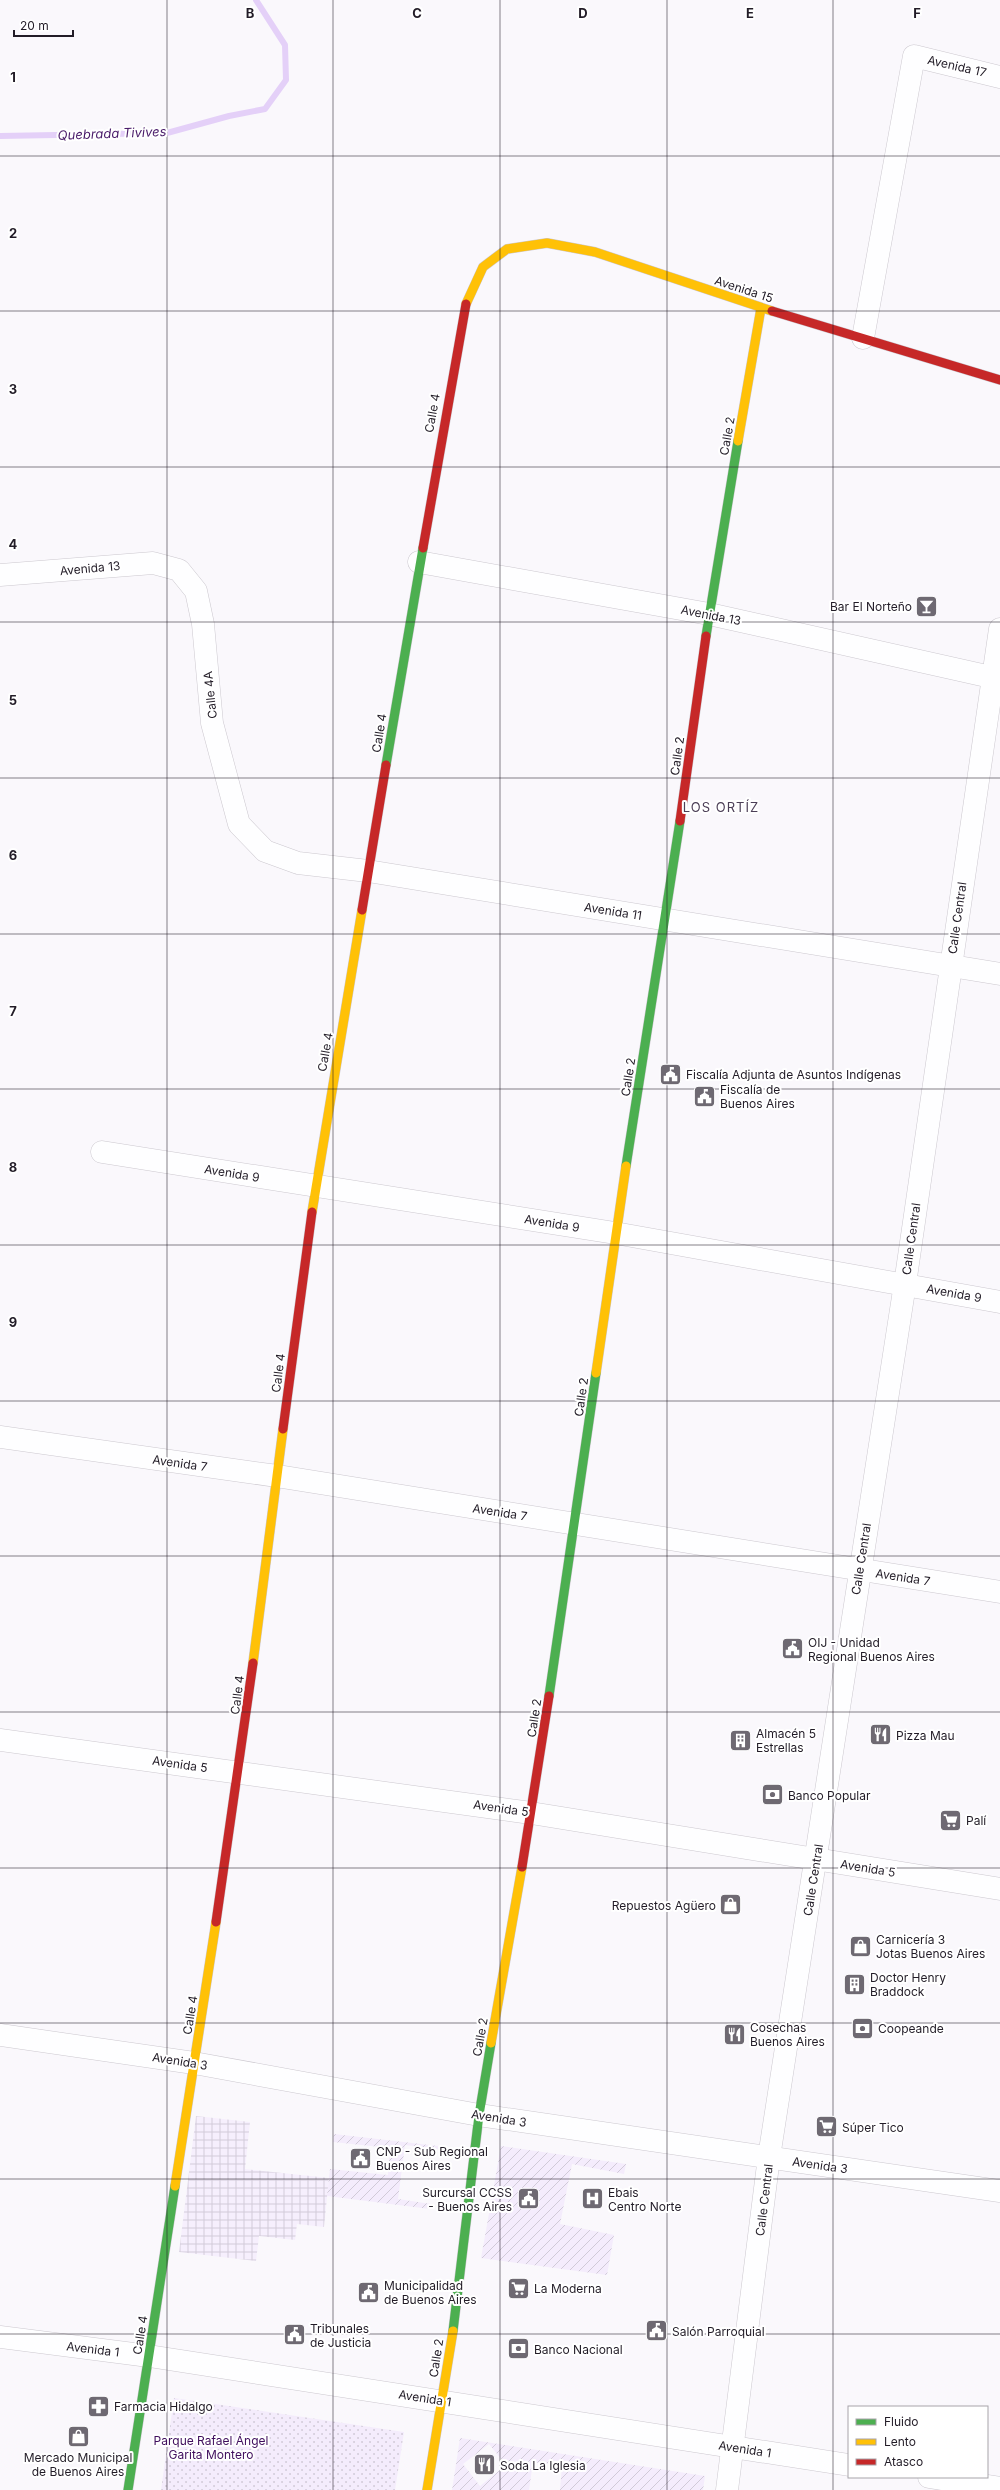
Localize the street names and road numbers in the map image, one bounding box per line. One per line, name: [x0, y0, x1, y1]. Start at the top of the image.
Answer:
street label: Avenida 17: [926, 52, 988, 80]
street label: Avenida 15: [713, 273, 775, 305]
street label: Calle 4: [421, 392, 443, 434]
street label: Calle 2: [716, 415, 738, 457]
street label: Avenida 13: [59, 558, 121, 578]
street label: Avenida 13: [680, 602, 742, 628]
street label: Calle 4A: [200, 670, 220, 720]
street label: Calle 4: [369, 712, 390, 754]
street label: Calle 2: [667, 736, 687, 776]
street label: Calle Central: [945, 881, 969, 955]
street label: Avenida 11: [583, 899, 643, 923]
street label: Calle 4: [314, 1031, 336, 1073]
street label: Calle 2: [618, 1057, 638, 1097]
street label: Avenida 9: [203, 1161, 261, 1185]
street label: Calle Central: [899, 1202, 923, 1276]
street label: Avenida 9: [523, 1211, 581, 1235]
street label: Avenida 9: [925, 1281, 983, 1305]
street label: Calle 4: [268, 1352, 288, 1393]
street label: Calle 2: [571, 1377, 591, 1417]
street label: Avenida 7: [152, 1452, 209, 1474]
street label: Avenida 7: [472, 1500, 529, 1524]
street label: Calle Central: [848, 1522, 874, 1596]
street label: Avenida 7: [875, 1565, 932, 1589]
street label: Calle 4: [227, 1674, 247, 1715]
street label: Calle 2: [524, 1698, 544, 1738]
street label: Avenida 5: [151, 1753, 209, 1775]
street label: Avenida 5: [472, 1797, 530, 1819]
street label: Calle Central: [800, 1843, 826, 1917]
street label: Avenida 5: [839, 1856, 897, 1880]
street label: Calle 4: [180, 1994, 201, 2036]
street label: Calle 2: [469, 2016, 491, 2058]
street label: Avenida 3: [151, 2049, 209, 2073]
street label: Avenida 3: [470, 2106, 528, 2130]
street label: Avenida 3: [791, 2154, 849, 2176]
street label: Calle Central: [752, 2163, 776, 2237]
street label: Calle 4: [130, 2314, 151, 2356]
street label: Avenida 1: [66, 2338, 120, 2360]
street label: Calle 2: [426, 2338, 446, 2378]
street label: Avenida 1: [397, 2386, 453, 2410]
street label: Avenida 1: [717, 2437, 773, 2461]

